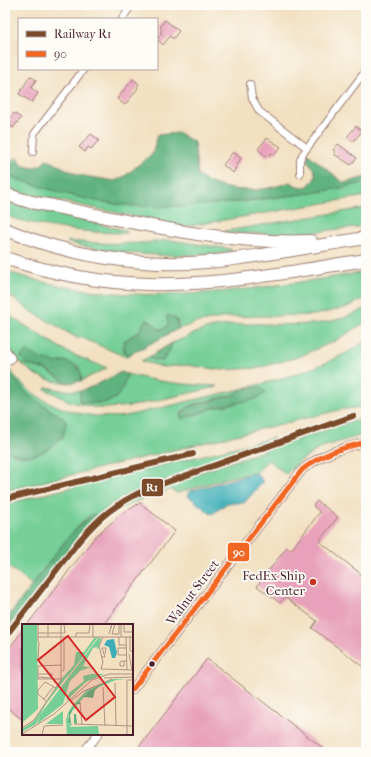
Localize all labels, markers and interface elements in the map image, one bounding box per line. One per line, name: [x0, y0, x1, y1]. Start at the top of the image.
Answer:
legend: [18, 18, 158, 70]
text: Railway R1: [54, 27, 111, 41]
text: 90: [54, 47, 67, 61]
line badge: R1: [141, 478, 164, 497]
text: R1: [146, 481, 158, 494]
line badge: 90: [227, 542, 250, 562]
text: 90: [232, 546, 245, 559]
street label: Walnut Street: [162, 556, 222, 629]
place label: FedEx Ship Center: [242, 568, 305, 598]
marker: FedEx Ship Center: [308, 577, 318, 587]
inset map: [22, 624, 133, 735]
unlabelled marker: [147, 659, 157, 669]

